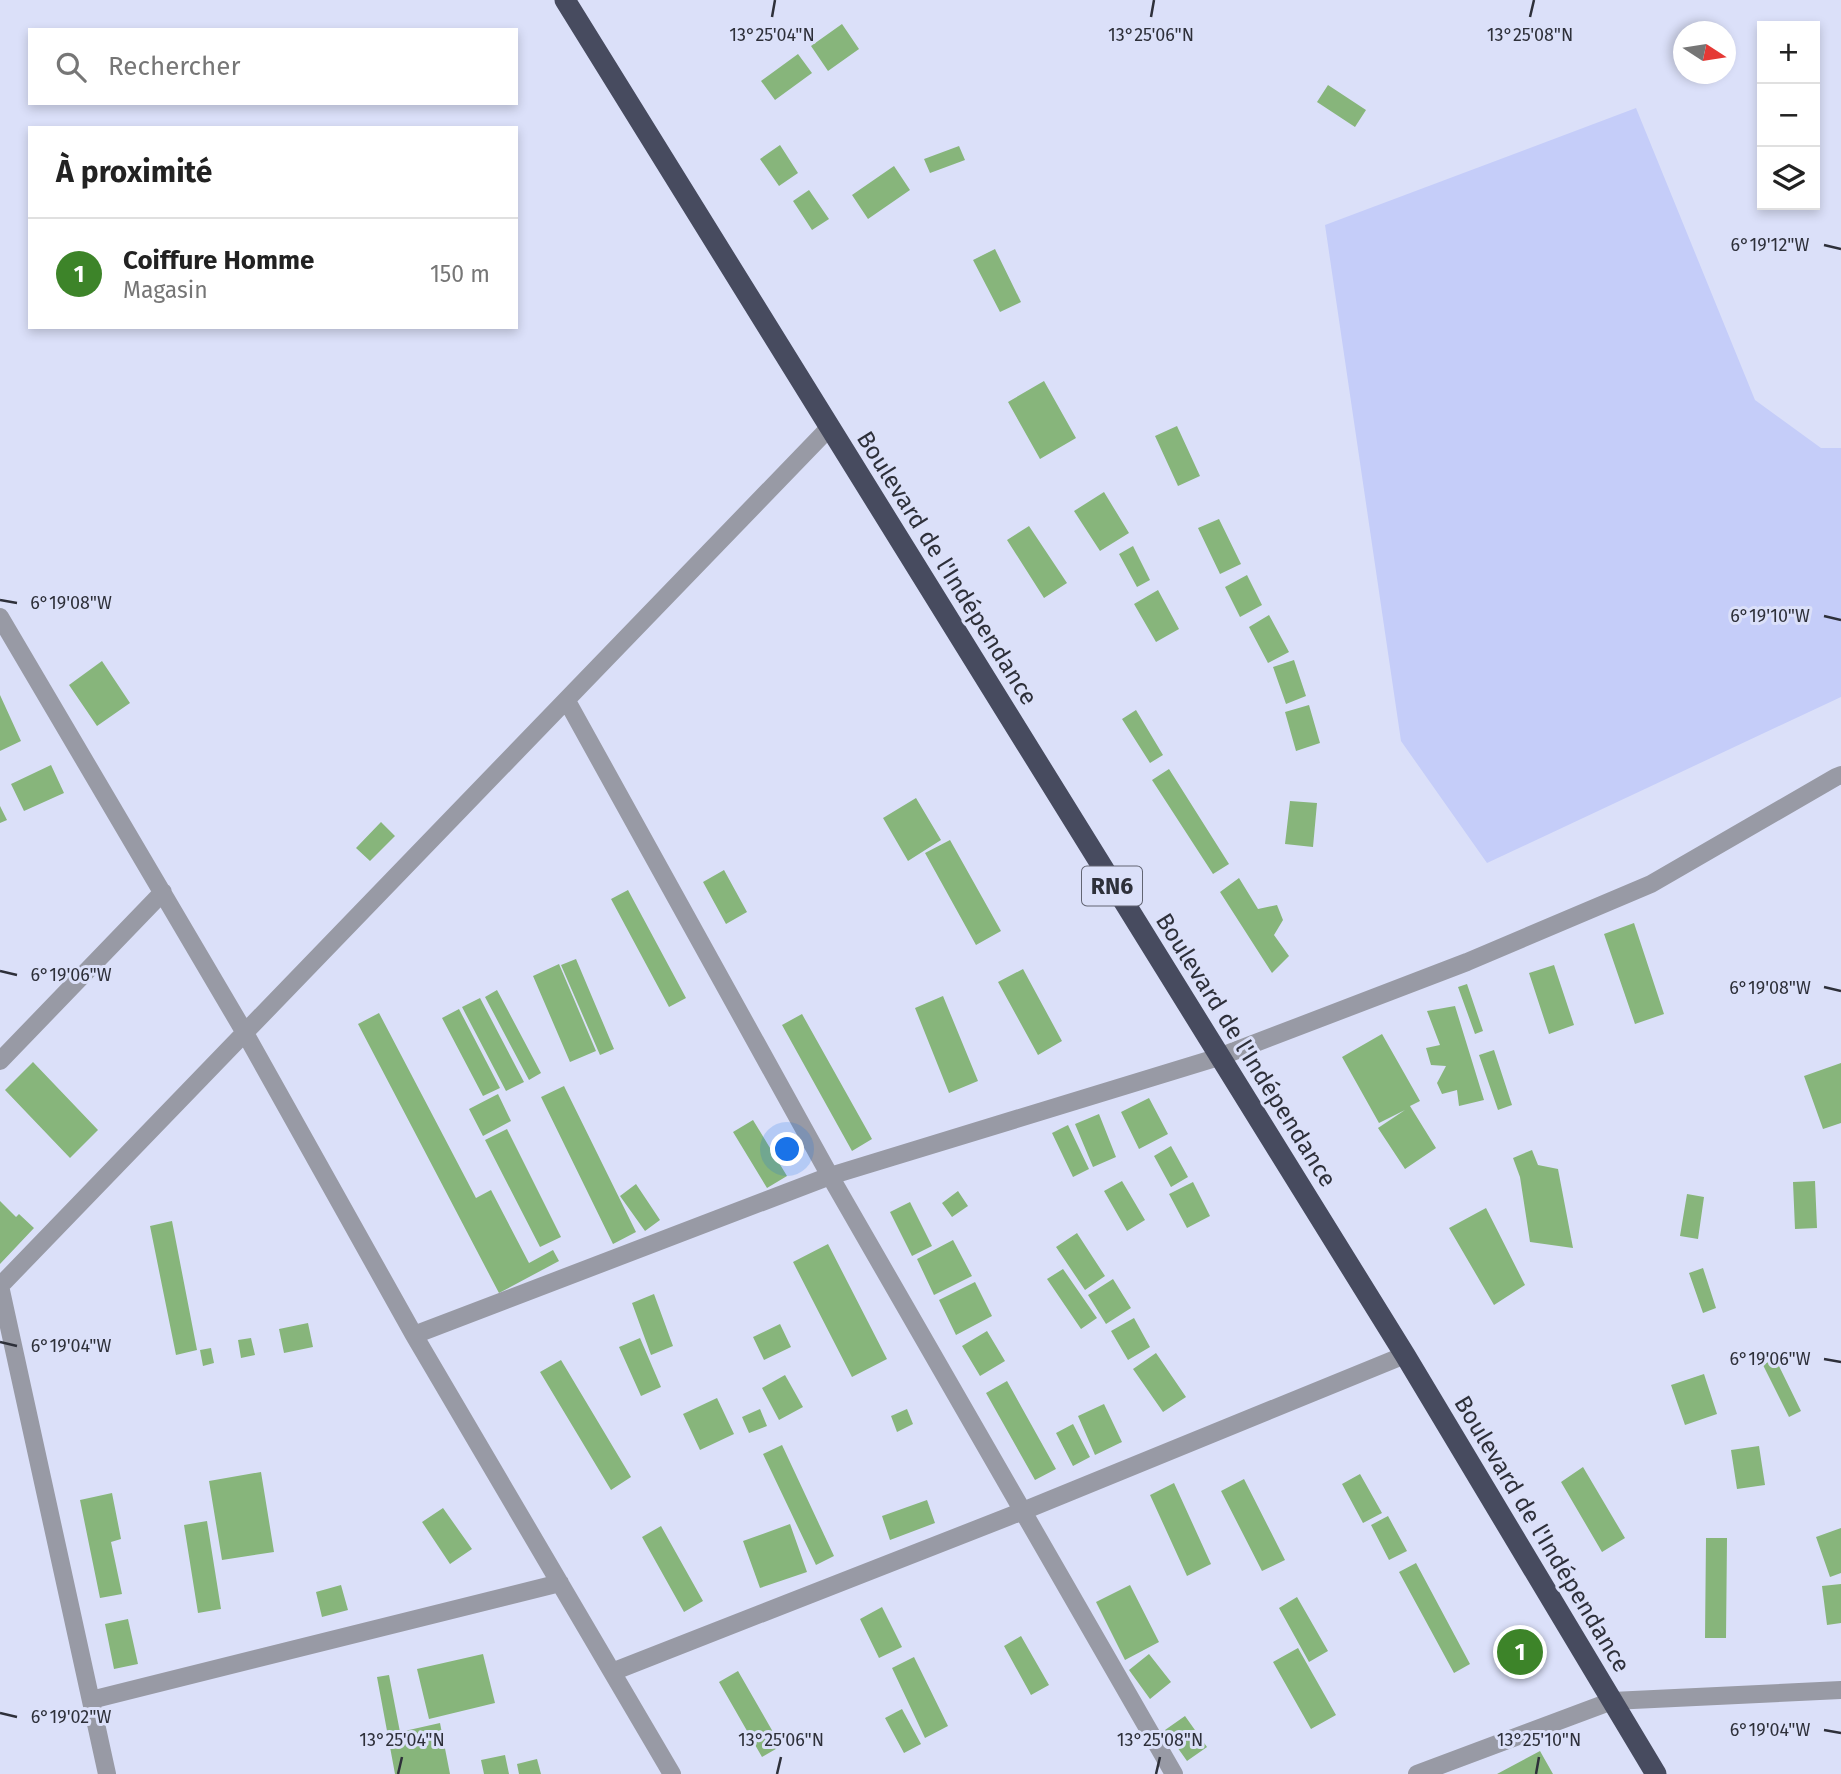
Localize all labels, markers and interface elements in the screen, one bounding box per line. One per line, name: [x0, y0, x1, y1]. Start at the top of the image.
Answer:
north arrow: [1673, 21, 1736, 84]
map controls: [1757, 21, 1820, 210]
button: +: [1757, 21, 1820, 84]
text: 13°25'04"N: [729, 24, 815, 46]
text: 13°25'06"N: [1108, 24, 1194, 46]
text: 13°25'08"N: [1487, 24, 1573, 46]
search box: [28, 28, 518, 105]
icon: search: [52, 48, 90, 86]
text: Rechercher: [108, 51, 240, 82]
button: −: [1757, 84, 1820, 147]
button: layers: [1757, 147, 1820, 210]
text: À proximité: [56, 154, 212, 190]
text: 6°19'12"W: [1731, 234, 1810, 256]
text: Coiffure Homme: [123, 245, 314, 276]
text: 1: [74, 260, 84, 288]
text: 150 m: [430, 260, 490, 288]
text: Magasin: [123, 276, 208, 304]
street label: Boulevard de l'Indépendance: [851, 426, 1043, 710]
text: 6°19'08"W: [30, 592, 112, 614]
text: 6°19'10"W: [1730, 605, 1810, 627]
road number: RN6: [1082, 866, 1142, 906]
street label: Boulevard de l'Indépendance: [1150, 908, 1342, 1192]
text: 6°19'06"W: [30, 964, 112, 986]
text: 6°19'08"W: [1729, 977, 1811, 999]
your location: [770, 1132, 804, 1166]
text: 6°19'04"W: [31, 1335, 111, 1357]
text: 6°19'06"W: [1729, 1348, 1811, 1370]
street label: Boulevard de l'Indépendance: [1448, 1391, 1636, 1677]
pin: 1: [1497, 1626, 1543, 1678]
text: 6°19'02"W: [31, 1706, 111, 1728]
text: 6°19'04"W: [1730, 1719, 1810, 1741]
text: 13°25'04"N: [359, 1729, 445, 1751]
text: 13°25'06"N: [738, 1729, 824, 1751]
text: 13°25'08"N: [1117, 1729, 1203, 1751]
text: 13°25'10"N: [1497, 1729, 1581, 1751]

